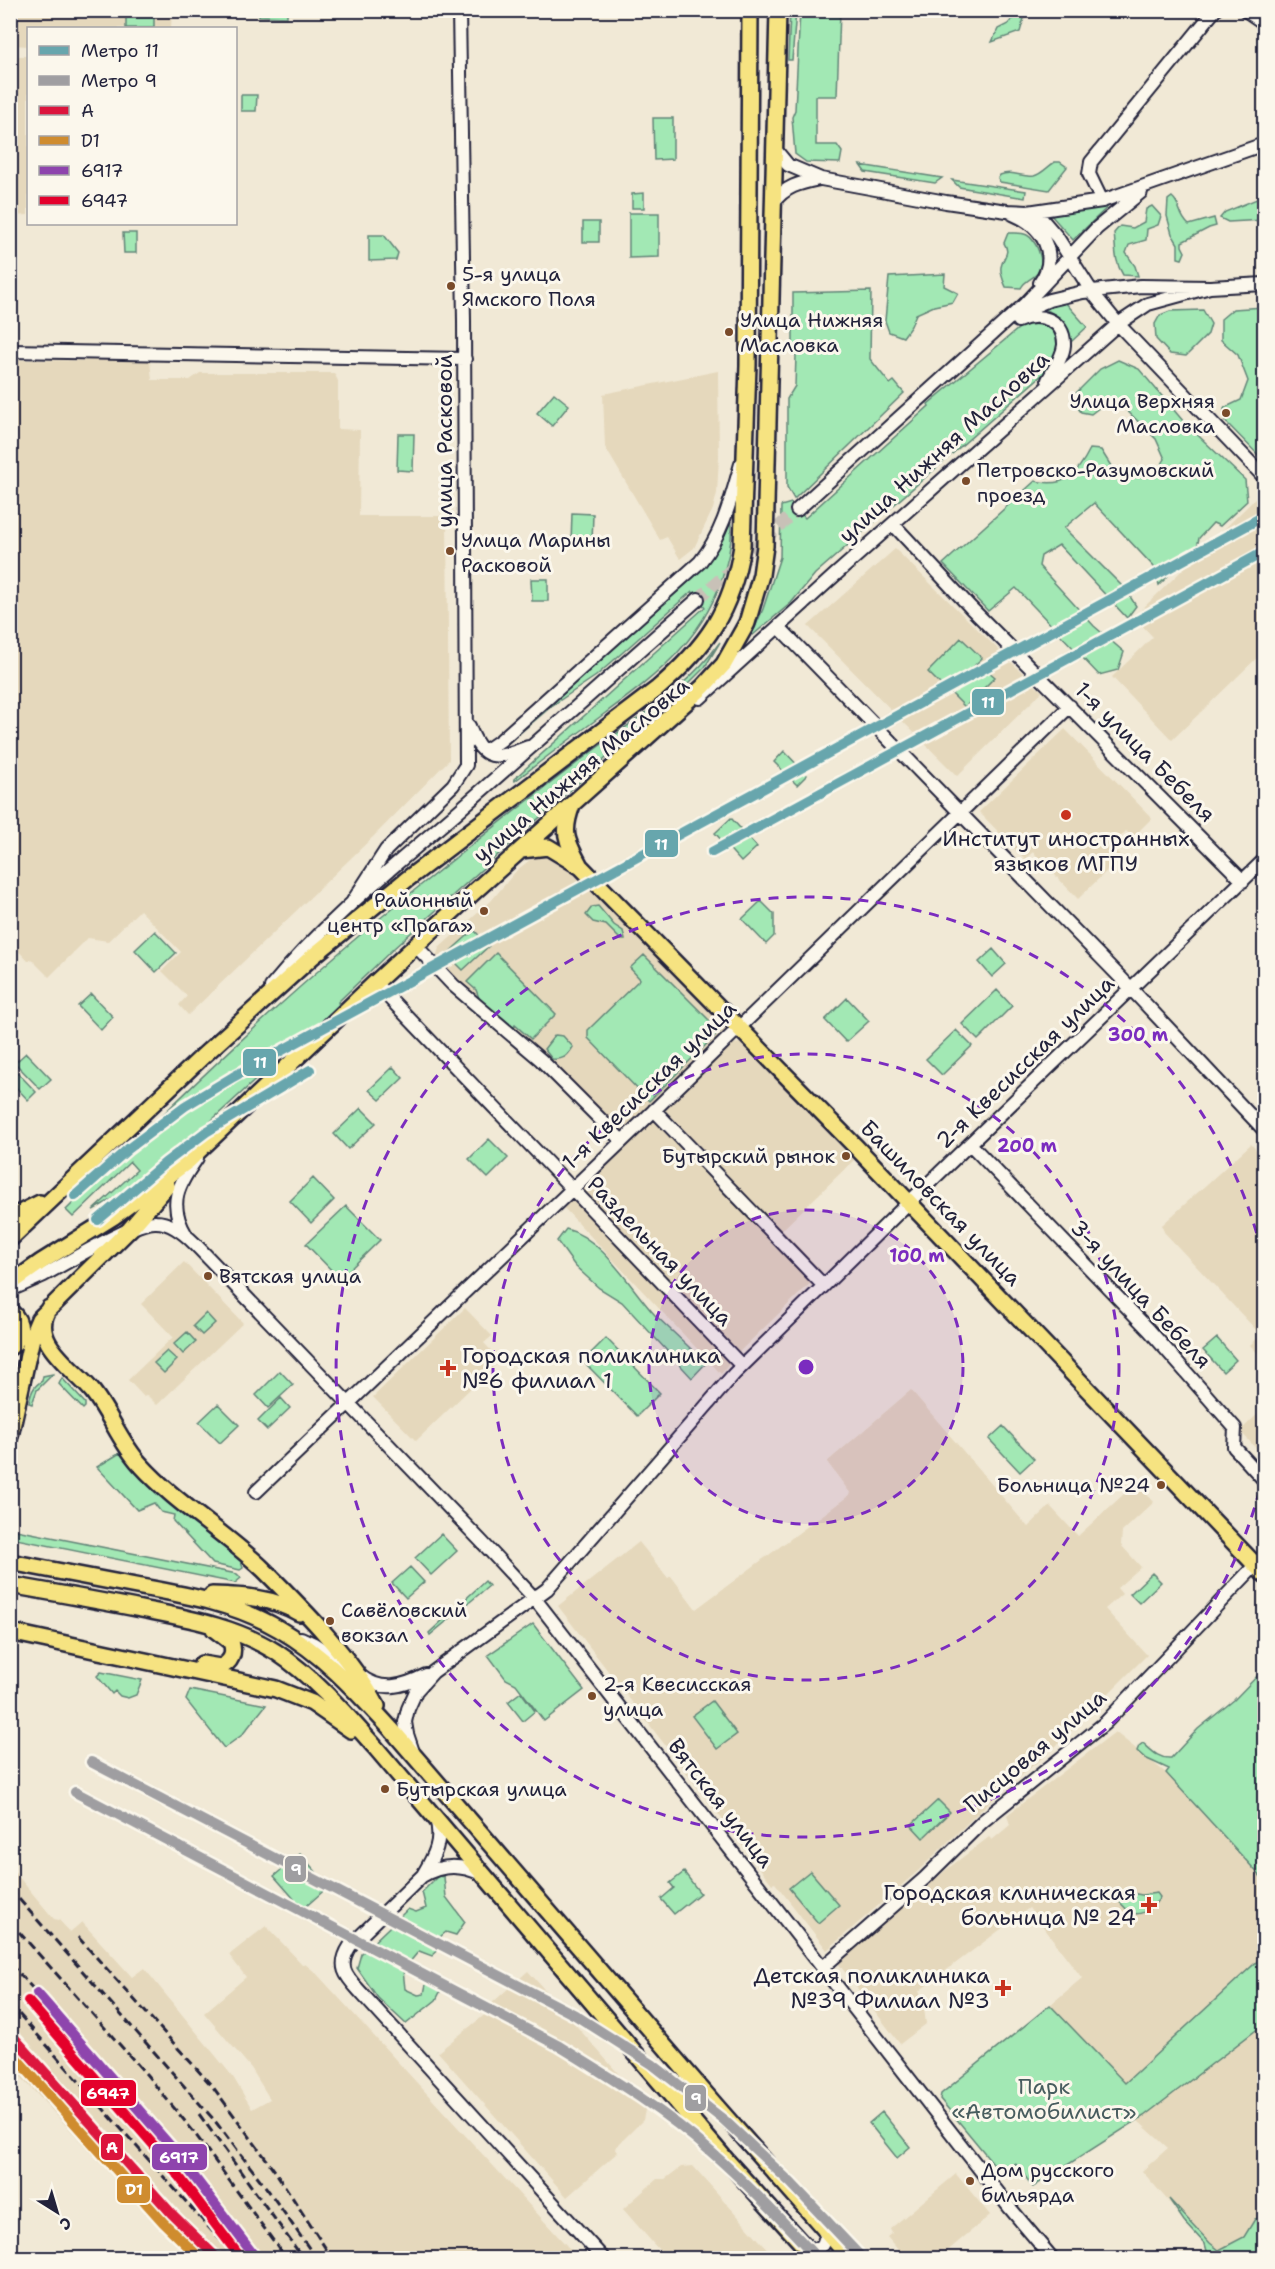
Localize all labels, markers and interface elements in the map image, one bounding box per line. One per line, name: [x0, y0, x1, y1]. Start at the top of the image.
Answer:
legend: [27, 27, 237, 225]
text: Метро 11: [81, 39, 159, 63]
text: Метро 9: [81, 69, 157, 93]
text: A: [81, 99, 94, 123]
text: D1: [81, 129, 100, 153]
text: 6917: [81, 159, 123, 183]
text: 6947: [81, 189, 128, 213]
place label: 5-я улица Ямского Поля: [462, 261, 596, 312]
marker: 5-я улица Ямского Поля: [445, 280, 457, 292]
place label: Улица Нижняя Масловка: [740, 307, 884, 358]
marker: Улица Нижняя Масловка: [723, 326, 735, 338]
street label: улица Нижняя Масловка: [833, 344, 1056, 549]
street label: улица Расковой: [430, 354, 459, 528]
place label: Улица Верхняя Масловка: [1069, 388, 1216, 439]
marker: Улица Верхняя Масловка: [1220, 407, 1232, 419]
place label: Петровско-Разумовский проезд: [977, 457, 1214, 508]
marker: Петровско-Разумовский проезд: [960, 475, 972, 487]
place label: Улица Марины Расковой: [461, 527, 611, 578]
marker: Улица Марины Расковой: [444, 545, 456, 557]
street label: улица Нижняя Масловка: [467, 671, 695, 869]
street label: 1-я улица Бебеля: [1068, 675, 1222, 829]
line badge: 11: [971, 688, 1005, 716]
text: 11: [981, 692, 995, 713]
marker: Институт иностранных языков МГПУ: [1059, 808, 1073, 822]
place label: Институт иностранных языков МГПУ: [942, 824, 1190, 878]
line badge: 11: [644, 829, 679, 858]
text: 11: [654, 834, 668, 855]
place label: Районный центр «Прага»: [327, 887, 473, 938]
marker: Районный центр «Прага»: [478, 905, 490, 917]
street label: 2-я Квесисская улица: [930, 969, 1121, 1155]
street label: 1-я Квесисская улица: [556, 994, 743, 1176]
text: 300 m: [1108, 1023, 1169, 1047]
line badge: 11: [242, 1048, 277, 1077]
text: 11: [253, 1052, 267, 1073]
street label: Башиловская улица: [854, 1114, 1028, 1293]
text: 200 m: [997, 1134, 1058, 1158]
place label: Бутырский рынок: [662, 1143, 835, 1169]
marker: Бутырский рынок: [840, 1150, 852, 1162]
street label: Раздельная улица: [581, 1170, 739, 1332]
street label: 3-я улица Бебеля: [1064, 1213, 1218, 1375]
text: 100 m: [889, 1244, 945, 1268]
place label: Вятская улица: [219, 1263, 362, 1289]
marker: Вятская улица: [202, 1270, 214, 1282]
place label: Городская поликлиника №6 филиал 1: [462, 1341, 721, 1395]
centre of rings: [796, 1357, 816, 1377]
marker: Городская поликлиника №6 филиал 1: [439, 1359, 457, 1377]
place label: Больница №24: [997, 1472, 1150, 1498]
marker: Больница №24: [1155, 1479, 1167, 1491]
place label: Савёловский вокзал: [341, 1597, 467, 1648]
marker: Савёловский вокзал: [324, 1615, 336, 1627]
place label: 2-я Квесисская улица: [603, 1671, 751, 1722]
street label: Писцовая улица: [958, 1683, 1112, 1819]
marker: 2-я Квесисская улица: [586, 1690, 598, 1702]
street label: Вятская улица: [661, 1732, 781, 1874]
place label: Бутырская улица: [396, 1776, 567, 1802]
marker: Бутырская улица: [379, 1783, 391, 1795]
line badge: 9: [284, 1855, 307, 1883]
text: 9: [290, 1859, 302, 1880]
place label: Городская клиническая больница № 24: [883, 1878, 1136, 1932]
marker: Городская клиническая больница № 24: [1140, 1896, 1158, 1914]
place label: Детская поликлиника №39 Филиал №3: [753, 1961, 990, 2015]
marker: Детская поликлиника №39 Филиал №3: [994, 1979, 1012, 1997]
park label: Парк «Автомобилист»: [951, 2072, 1137, 2126]
line badge: 6947: [80, 2079, 137, 2107]
text: 6947: [86, 2083, 130, 2104]
line badge: 9: [684, 2084, 707, 2112]
text: 9: [690, 2088, 702, 2109]
line badge: A: [100, 2133, 124, 2161]
text: A: [106, 2137, 118, 2158]
line badge: 6917: [151, 2143, 208, 2171]
text: 6917: [159, 2147, 199, 2168]
place label: Дом русского бильярда: [981, 2157, 1114, 2208]
line badge: D1: [116, 2175, 151, 2204]
marker: Дом русского бильярда: [964, 2175, 976, 2187]
text: D1: [125, 2179, 143, 2200]
north arrow: [27, 2182, 87, 2242]
text: С: [55, 2212, 76, 2235]

